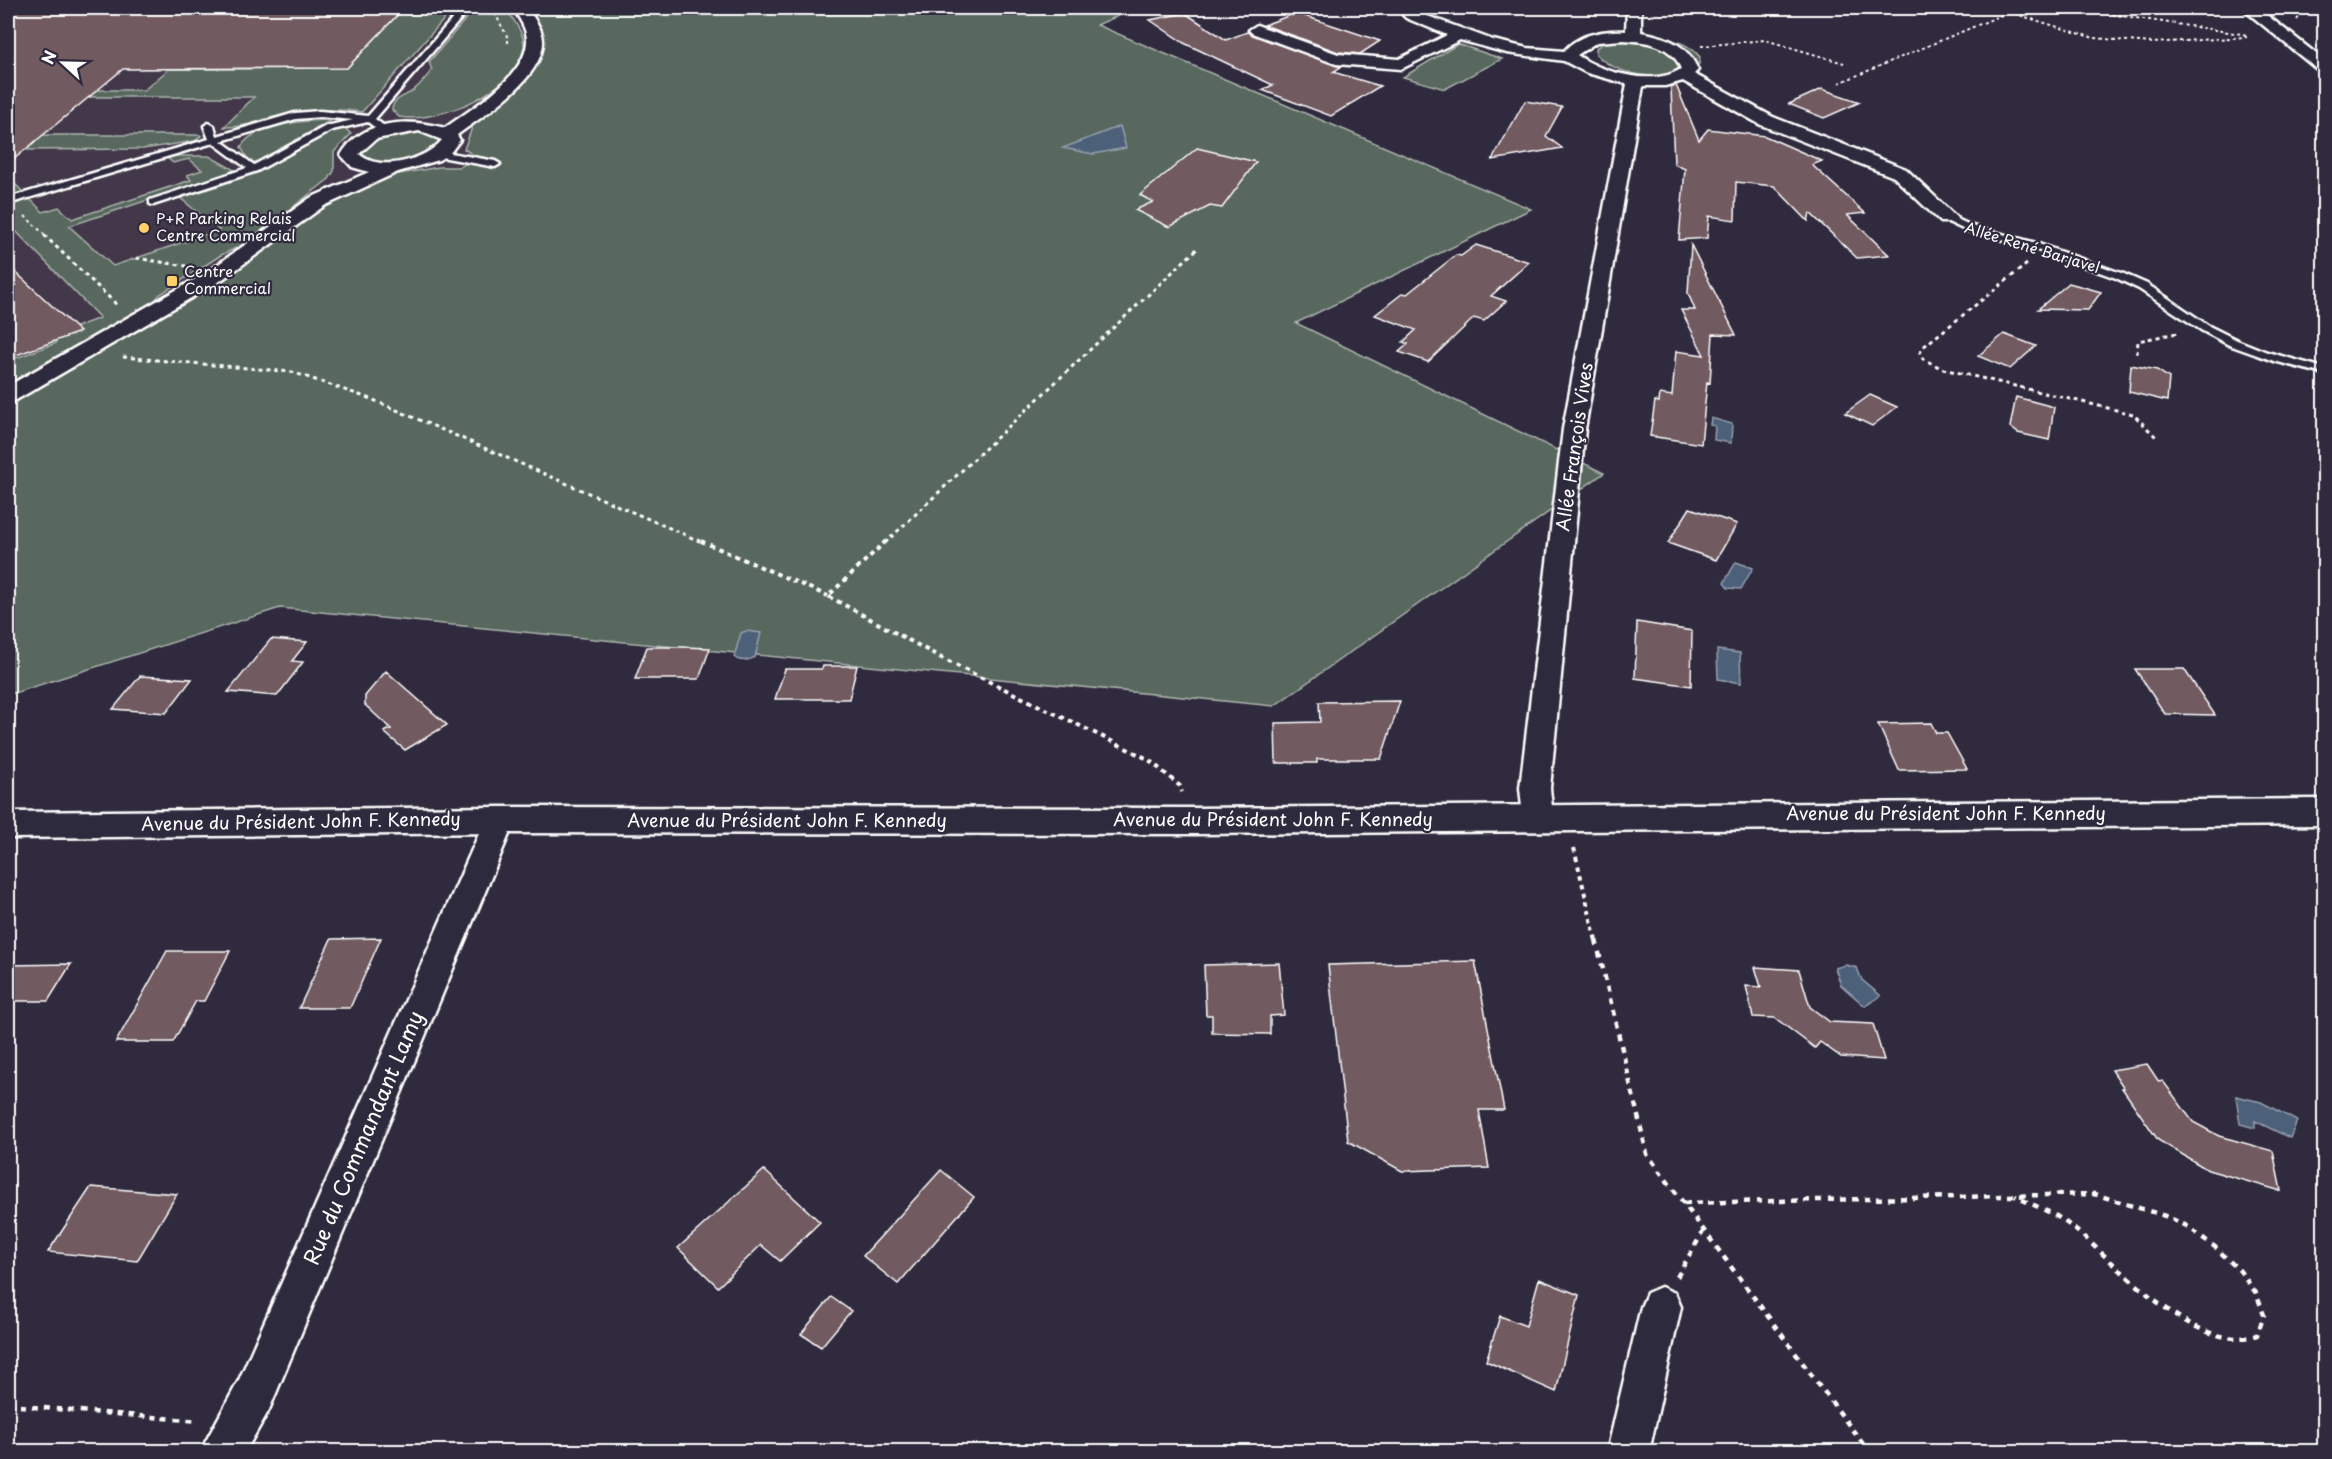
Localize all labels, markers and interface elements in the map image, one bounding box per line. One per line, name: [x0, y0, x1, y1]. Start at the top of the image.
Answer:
north arrow: [33, 33, 93, 93]
text: N: [35, 47, 62, 67]
place label: P+R Parking Relais Centre Commercial: [156, 206, 296, 246]
street label: Allée René Barjavel: [1962, 215, 2103, 278]
marker: P+R Parking Relais Centre Commercial: [137, 221, 151, 235]
place label: Centre Commercial: [184, 259, 271, 299]
marker: Centre Commercial: [165, 274, 179, 288]
street label: Allée François Vives: [1548, 361, 1599, 533]
street label: Avenue du Président John F. Kennedy: [1786, 799, 2106, 826]
street label: Avenue du Président John F. Kennedy: [141, 804, 461, 837]
street label: Avenue du Président John F. Kennedy: [1113, 805, 1433, 832]
street label: Avenue du Président John F. Kennedy: [627, 806, 947, 833]
street label: Rue du Commandant Lamy: [294, 1005, 430, 1269]

